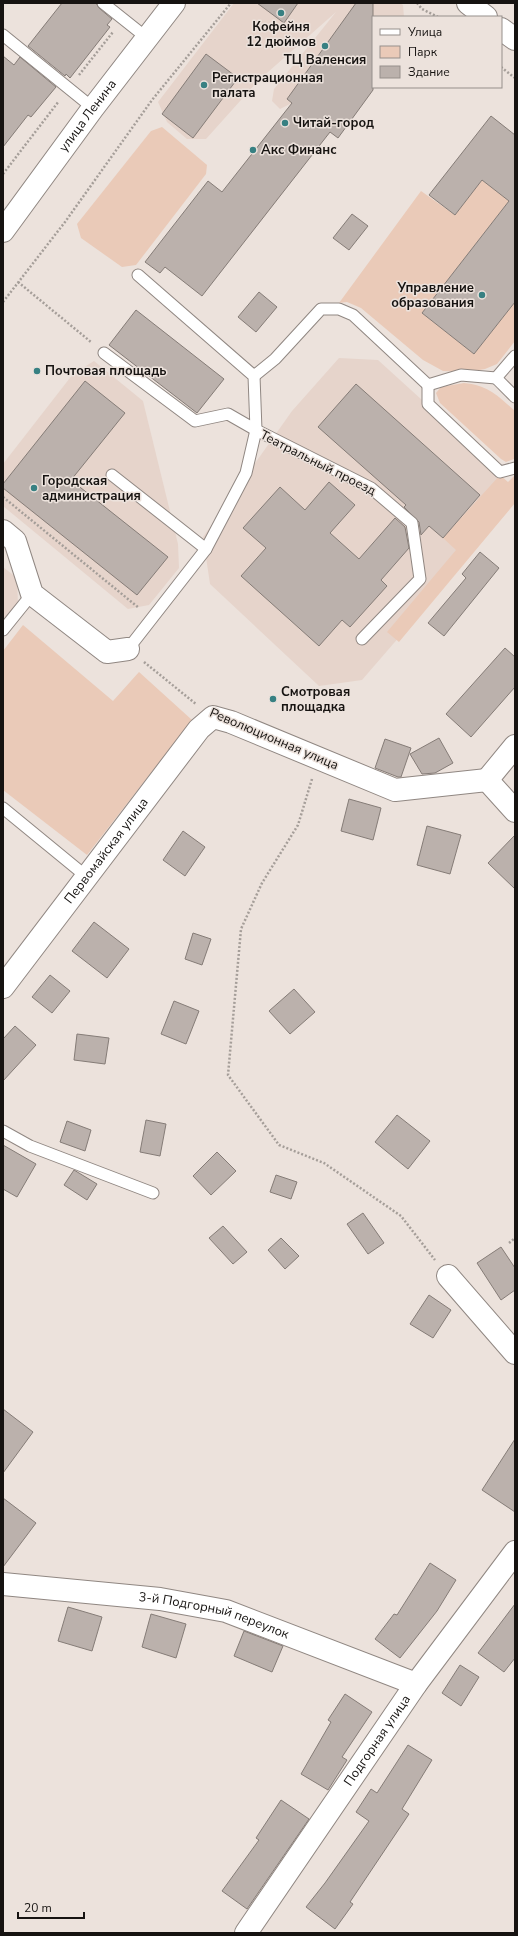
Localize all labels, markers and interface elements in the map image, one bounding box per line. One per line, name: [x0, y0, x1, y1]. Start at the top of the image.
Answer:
marker: Кофейня 12 дюймов: [276, 8, 286, 18]
legend: [372, 16, 502, 88]
place label: Кофейня 12 дюймов: [246, 18, 316, 51]
text: Улица: [407, 24, 442, 40]
marker: ТЦ Валенсия: [320, 41, 330, 51]
text: Парк: [408, 44, 438, 60]
place label: ТЦ Валенсия: [284, 51, 366, 69]
text: Здание: [408, 64, 450, 80]
place label: Регистрационная палата: [212, 69, 323, 102]
street label: улица Ленина: [55, 76, 121, 156]
marker: Регистрационная палата: [199, 80, 209, 90]
place label: Читай-город: [293, 114, 374, 132]
marker: Читай-город: [280, 118, 290, 128]
place label: Акс Финанс: [261, 141, 337, 159]
marker: Акс Финанс: [248, 145, 258, 155]
place label: Управление образования: [391, 279, 474, 312]
marker: Управление образования: [477, 290, 487, 300]
place label: Почтовая площадь: [45, 362, 166, 380]
marker: Почтовая площадь: [32, 366, 42, 376]
street label: Театральный проезд: [257, 426, 379, 500]
place label: Городская администрация: [42, 472, 141, 505]
marker: Городская администрация: [29, 483, 39, 493]
place label: Смотровая площадка: [281, 683, 350, 716]
marker: Смотровая площадка: [268, 694, 278, 704]
street label: Революционная улица: [207, 704, 341, 774]
street label: Первомайская улица: [60, 794, 153, 908]
street label: 3-й Подгорный переулок: [138, 1588, 292, 1643]
street label: Подгорная улица: [340, 1691, 415, 1790]
scale bar: [18, 1894, 84, 1920]
text: 20 m: [24, 1900, 52, 1916]

